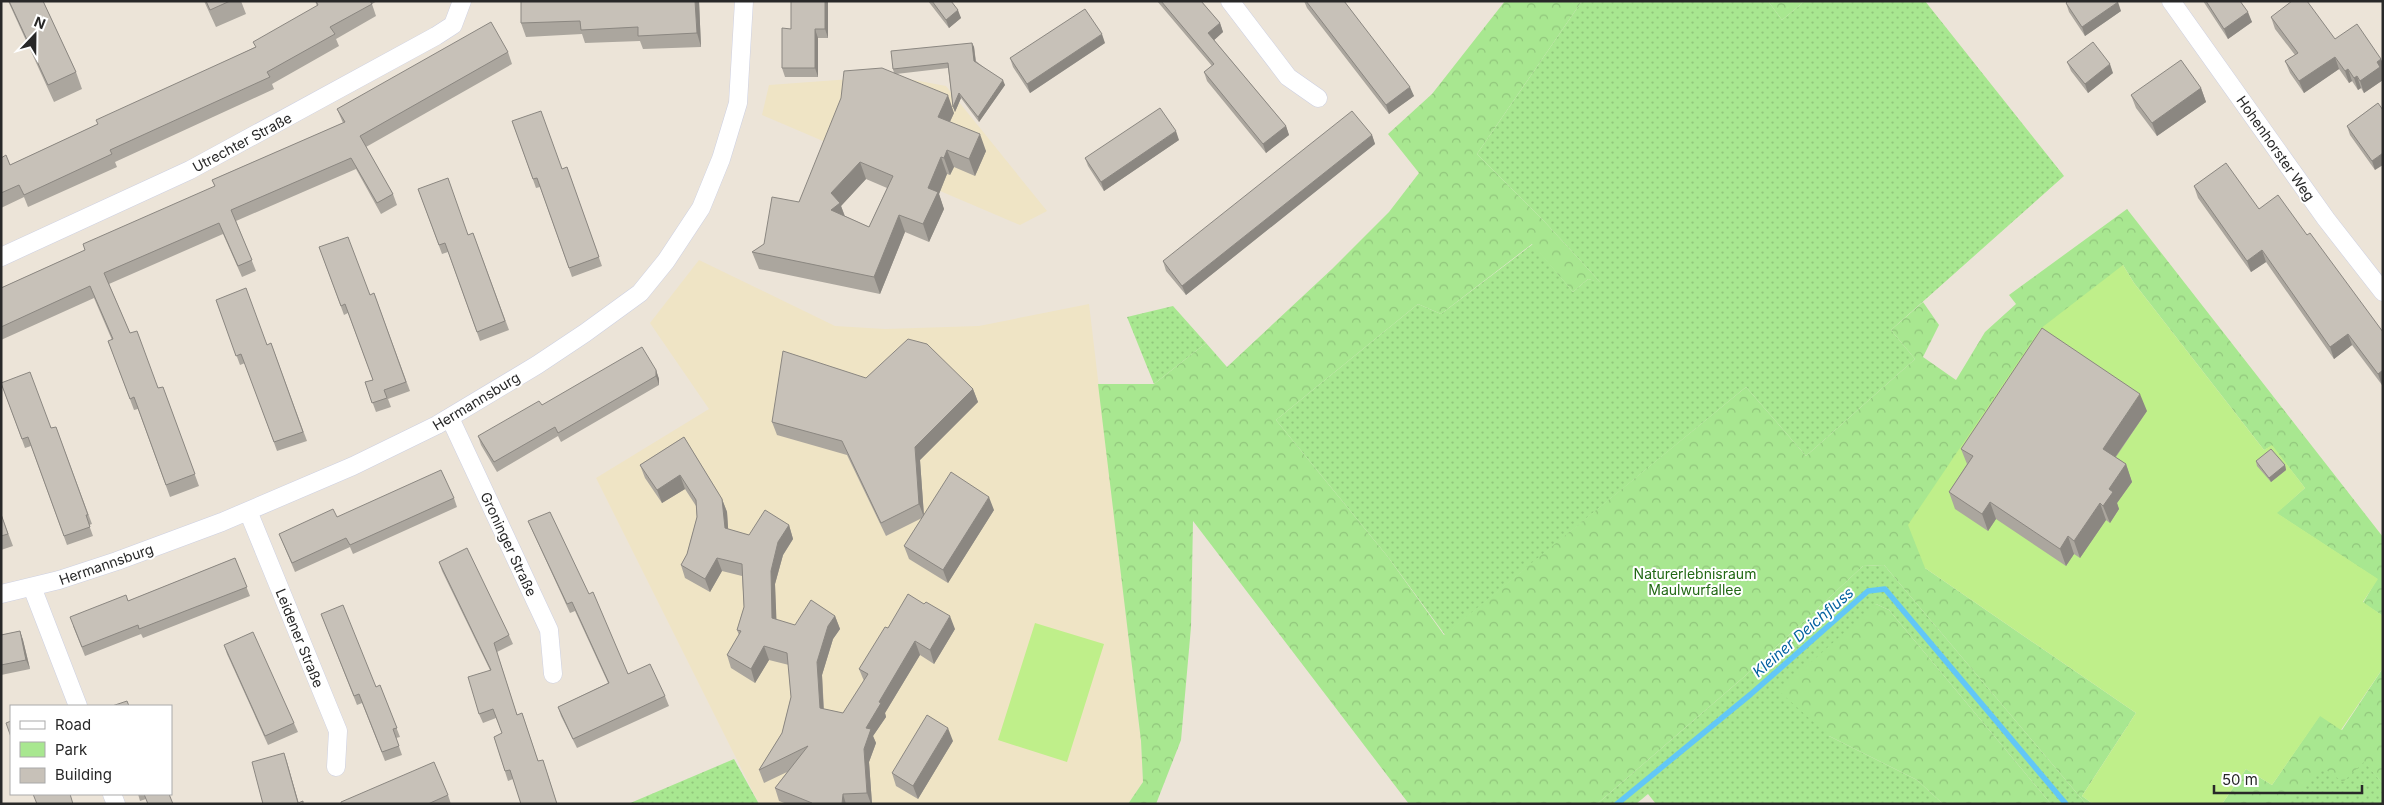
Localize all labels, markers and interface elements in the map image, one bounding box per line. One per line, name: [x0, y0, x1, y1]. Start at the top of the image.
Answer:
north arrow: [10, 10, 60, 60]
text: N: [32, 13, 48, 32]
street label: Hohenhorster Weg: [2233, 92, 2319, 204]
street label: Utrechter Straße: [190, 109, 294, 175]
street label: Hermannsburg: [429, 368, 523, 434]
street label: Groninger Straße: [477, 489, 541, 599]
street label: Hermannsburg: [57, 540, 155, 588]
park label: Naturerlebnisraum Maulwurfallee: [1634, 565, 1756, 598]
water label: Kleiner Deichfluss: [1749, 583, 1858, 681]
street label: Leidener Straße: [272, 586, 328, 690]
legend: [10, 705, 172, 795]
text: Road: [55, 715, 91, 734]
text: Park: [55, 740, 88, 759]
scale bar: [2214, 762, 2362, 794]
text: Building: [55, 765, 112, 784]
text: 50 m: [2222, 770, 2258, 789]

